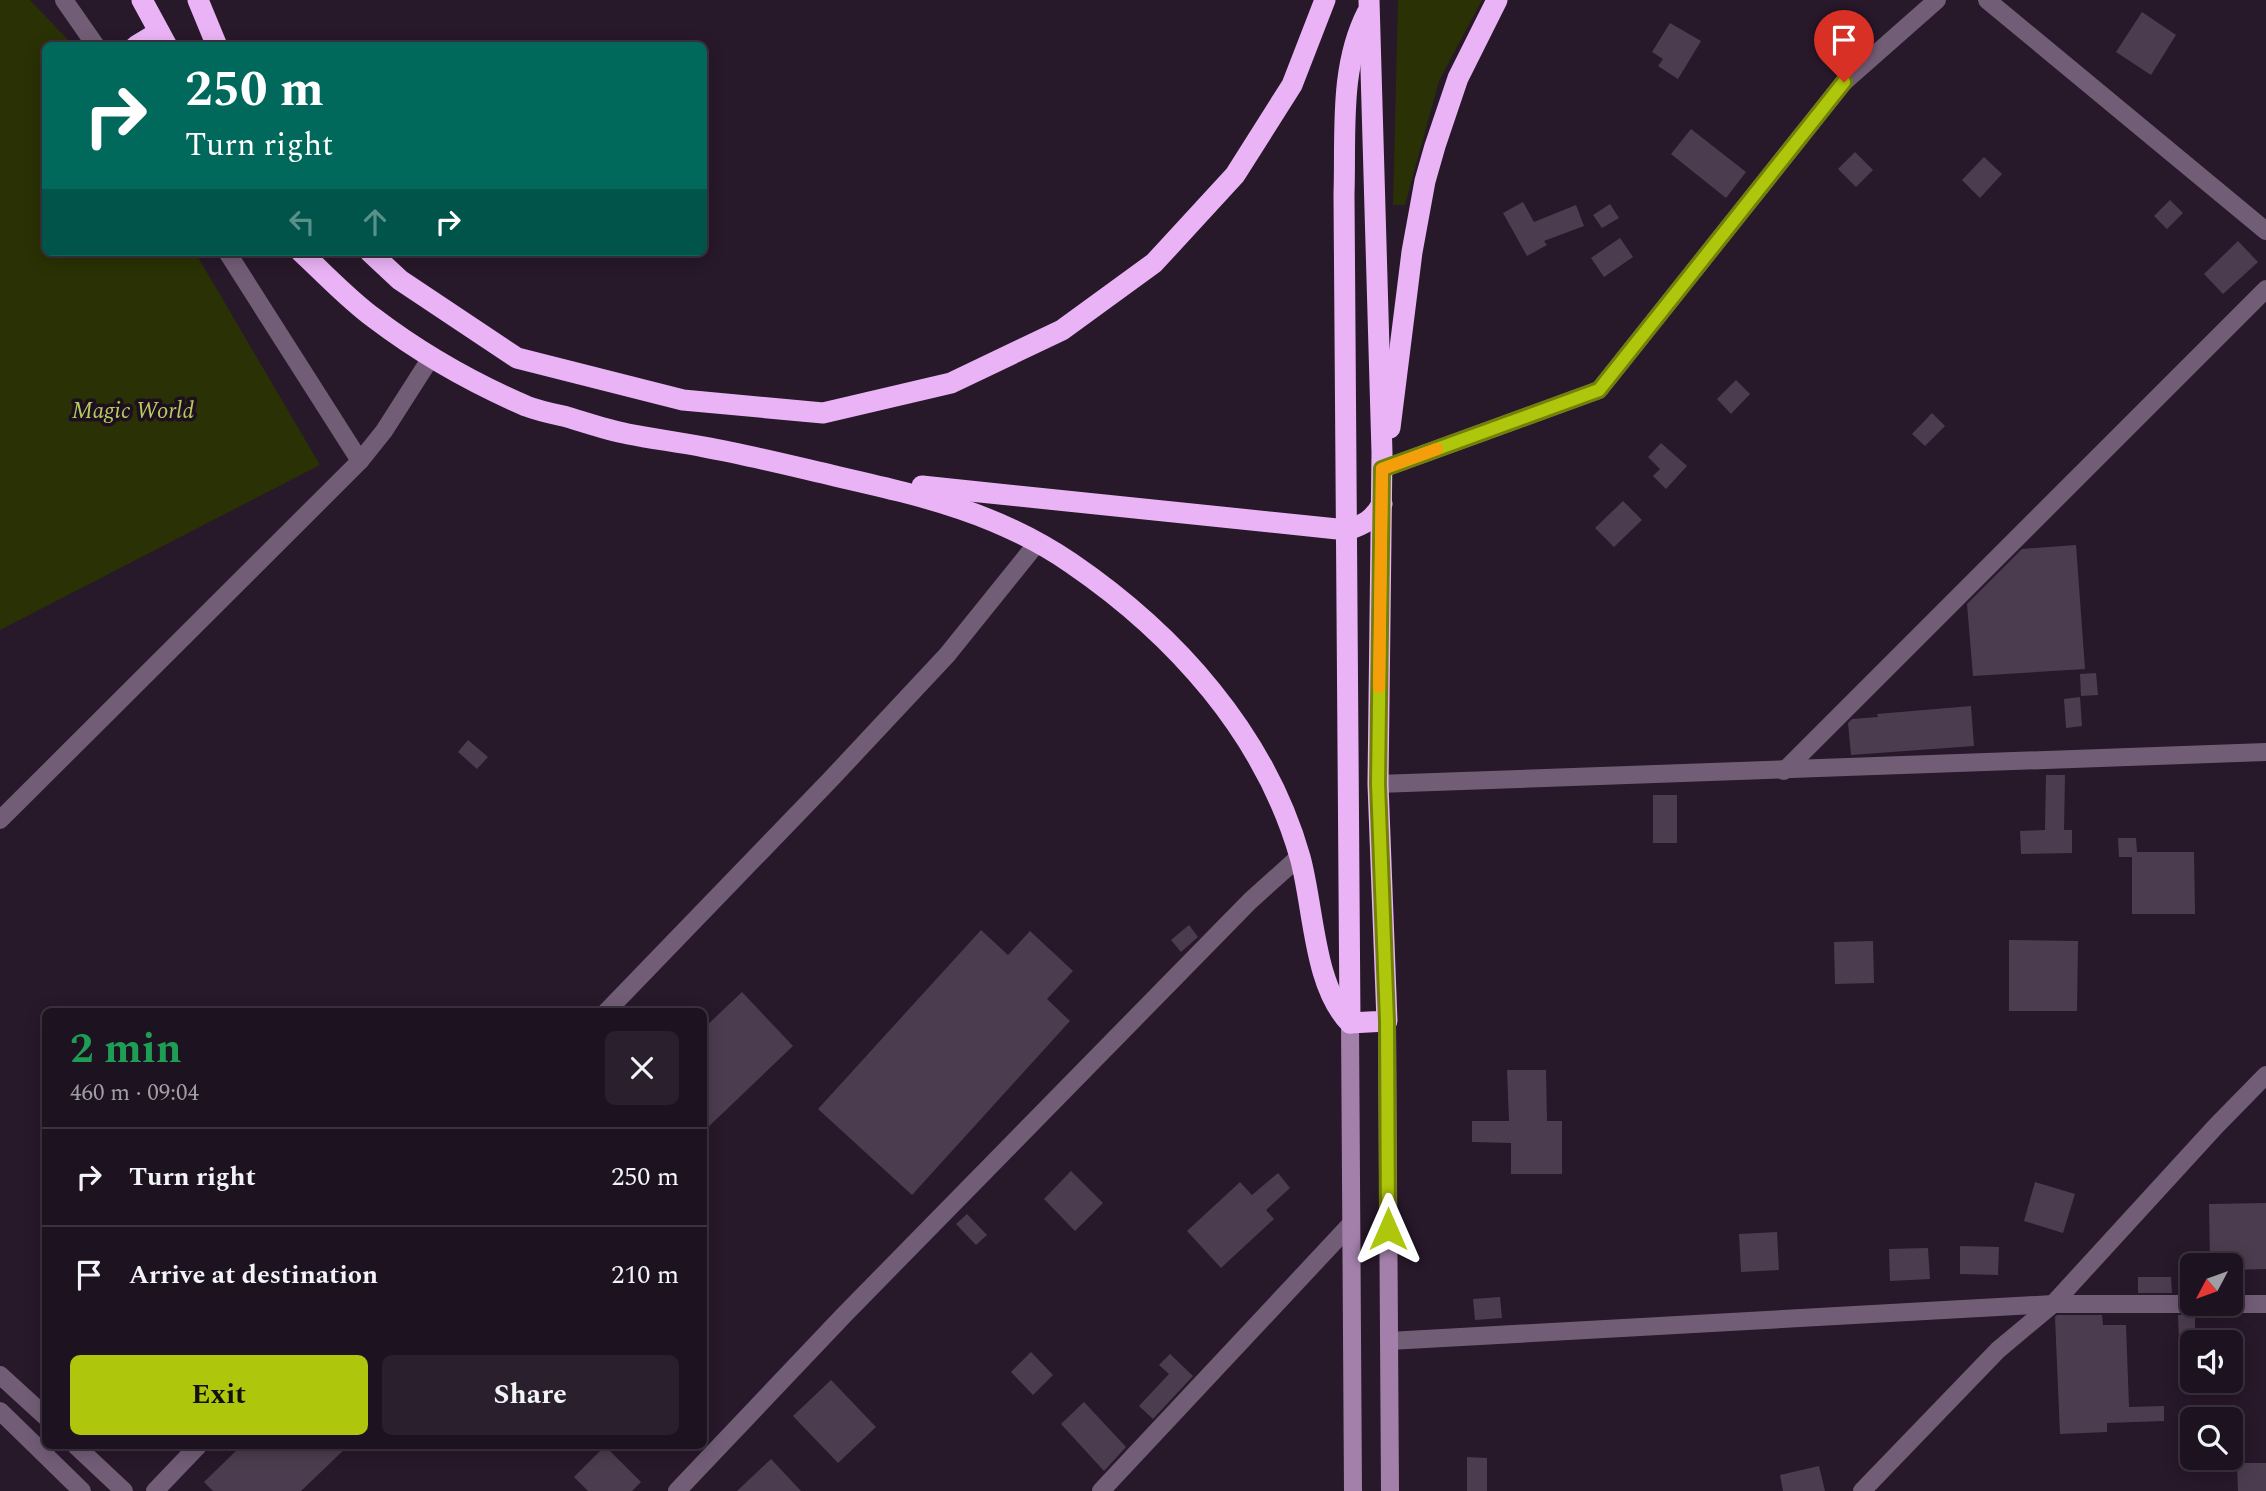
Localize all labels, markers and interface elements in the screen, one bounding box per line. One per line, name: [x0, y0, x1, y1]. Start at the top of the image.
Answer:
pin: [1814, 10, 1874, 82]
icon: arrive: [1825, 21, 1863, 59]
text: 250 m: [185, 53, 324, 128]
icon: right: [70, 70, 161, 161]
text: Turn right: [185, 121, 333, 170]
icon: left: [283, 203, 321, 241]
icon: ahead: [356, 203, 394, 241]
icon: right: [429, 203, 467, 241]
park label: Magic World: [72, 394, 194, 429]
text: 2 min: [70, 1018, 182, 1081]
button: close: [605, 1031, 679, 1105]
text: 460 m · 09:04: [70, 1076, 199, 1111]
text: Turn right: [129, 1157, 256, 1197]
text: 250 m: [611, 1157, 679, 1197]
icon: right: [70, 1158, 108, 1196]
position arrow: [1351, 1192, 1425, 1266]
north arrow: [2180, 1253, 2244, 1316]
map controls: [2180, 1253, 2243, 1470]
text: Arrive at destination: [129, 1255, 378, 1295]
text: 210 m: [611, 1255, 679, 1295]
icon: arrive: [70, 1256, 108, 1294]
button: sound: [2180, 1330, 2243, 1393]
button: Exit: [70, 1355, 368, 1435]
button: Share: [382, 1355, 679, 1435]
button: search: [2180, 1407, 2243, 1470]

